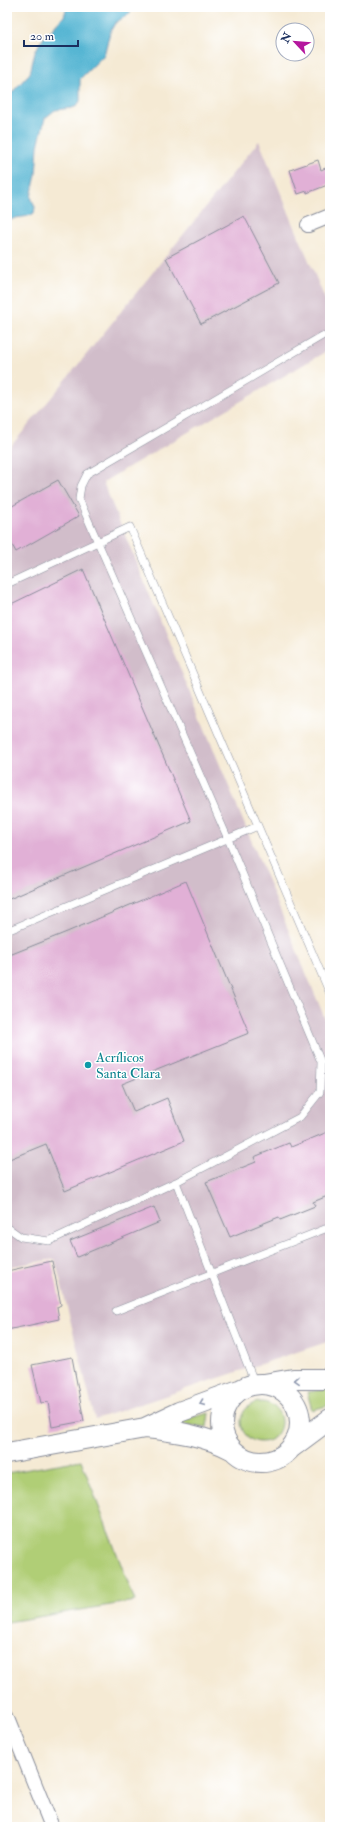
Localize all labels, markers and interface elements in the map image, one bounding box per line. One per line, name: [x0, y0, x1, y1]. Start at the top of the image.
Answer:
scale bar: [24, 22, 78, 48]
north arrow: [275, 22, 315, 62]
text: 20 m: [30, 29, 55, 44]
text: N: [278, 30, 295, 46]
place label: Acrílicos Santa Clara: [95, 1049, 161, 1082]
marker: Acrílicos Santa Clara: [83, 1060, 93, 1070]
one-way arrow: [294, 1375, 300, 1384]
one-way arrow: [199, 1399, 206, 1407]

